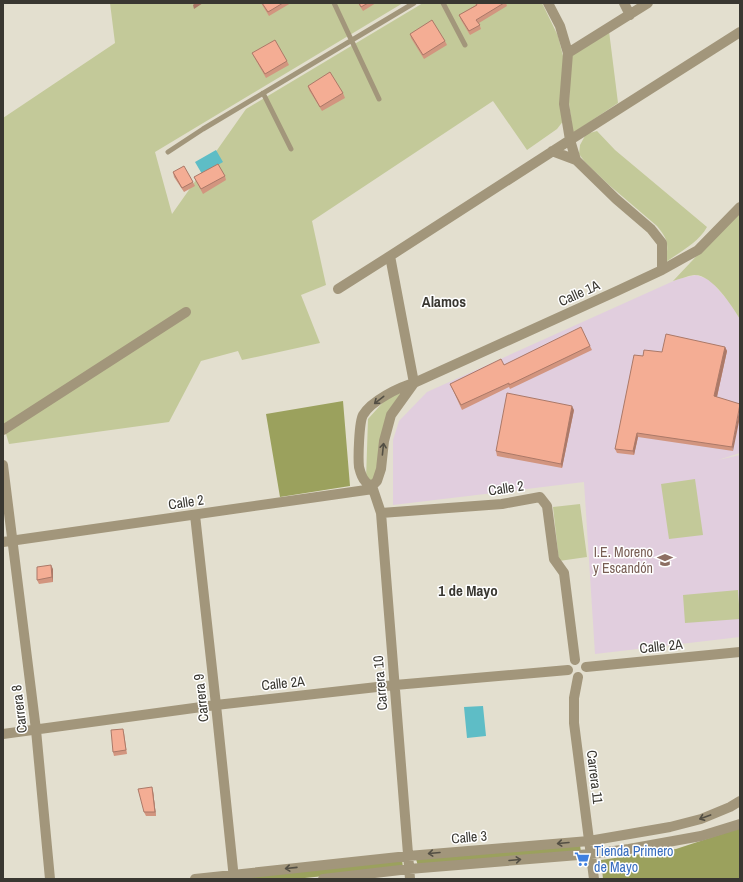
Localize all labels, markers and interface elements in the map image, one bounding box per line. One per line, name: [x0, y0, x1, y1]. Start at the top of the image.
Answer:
street label: Calle 1A: [556, 276, 603, 310]
district label: Alamos: [422, 291, 466, 312]
one-way arrow: [374, 396, 385, 405]
one-way arrow: [379, 443, 386, 456]
street label: Calle 2: [487, 477, 525, 499]
street label: Calle 2: [167, 491, 205, 513]
place label: I.E. Moreno y Escandón: [593, 543, 653, 577]
school or university icon: I.E. Moreno y Escandón: [656, 551, 674, 569]
district label: 1 de Mayo: [438, 580, 498, 601]
street label: Calle 2A: [638, 635, 684, 657]
street label: Carrera 10: [369, 655, 391, 711]
street label: Calle 2A: [260, 672, 306, 694]
street label: Carrera 9: [190, 673, 212, 723]
street label: Carrera 8: [7, 684, 31, 734]
street label: Carrera 11: [583, 749, 607, 806]
one-way arrow: [699, 814, 711, 822]
street label: Calle 3: [450, 826, 488, 848]
one-way arrow: [557, 840, 570, 847]
place label: Tienda Primero de Mayo: [594, 842, 674, 876]
one-way arrow: [428, 850, 441, 857]
supermarket icon: Tienda Primero de Mayo: [573, 850, 591, 868]
one-way arrow: [509, 857, 522, 864]
one-way arrow: [285, 864, 298, 872]

